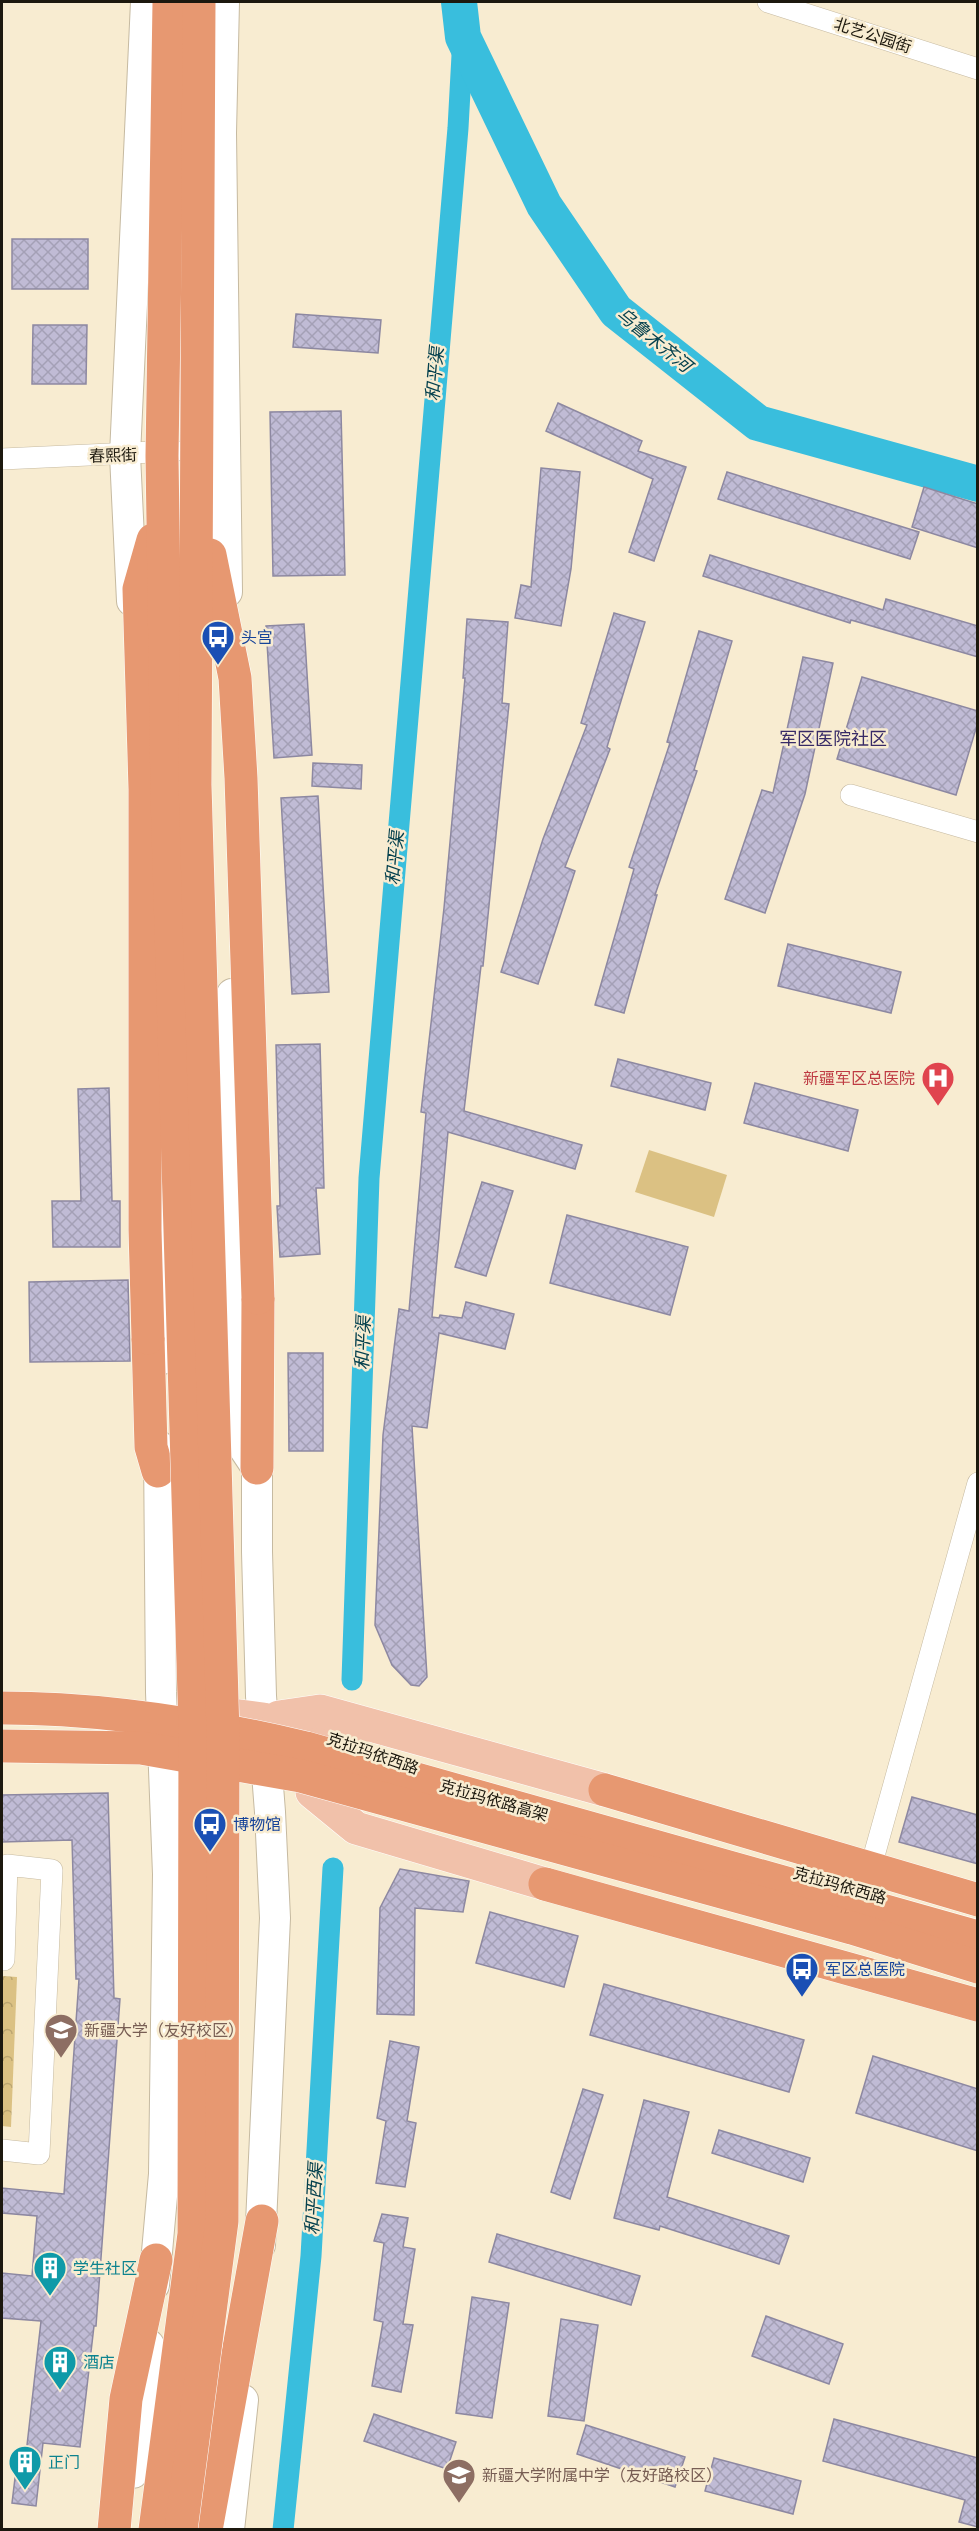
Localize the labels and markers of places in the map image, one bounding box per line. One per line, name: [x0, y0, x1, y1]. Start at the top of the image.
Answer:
bus stop icon: 头宫: [200, 619, 236, 666]
place label: 头宫: [241, 626, 273, 648]
hospital icon: 新疆军区总医院: [920, 1060, 956, 1107]
place label: 新疆军区总医院: [803, 1067, 915, 1089]
bus stop icon: 博物馆: [192, 1806, 228, 1853]
place label: 博物馆: [233, 1813, 281, 1835]
bus stop icon: 军区总医院: [784, 1951, 820, 1998]
place label: 军区总医院: [825, 1958, 905, 1980]
school or university icon: 新疆大学（友好校区）: [43, 2012, 79, 2059]
place label: 新疆大学（友好校区）: [84, 2019, 244, 2041]
building icon: 学生社区: [32, 2250, 68, 2297]
place label: 学生社区: [73, 2257, 137, 2279]
building icon: 酒店: [42, 2344, 78, 2391]
place label: 酒店: [83, 2351, 115, 2373]
building icon: 正门: [7, 2444, 43, 2491]
place label: 正门: [48, 2451, 80, 2473]
school or university icon: 新疆大学附属中学（友好路校区）: [441, 2457, 477, 2504]
place label: 新疆大学附属中学（友好路校区）: [482, 2464, 722, 2486]

